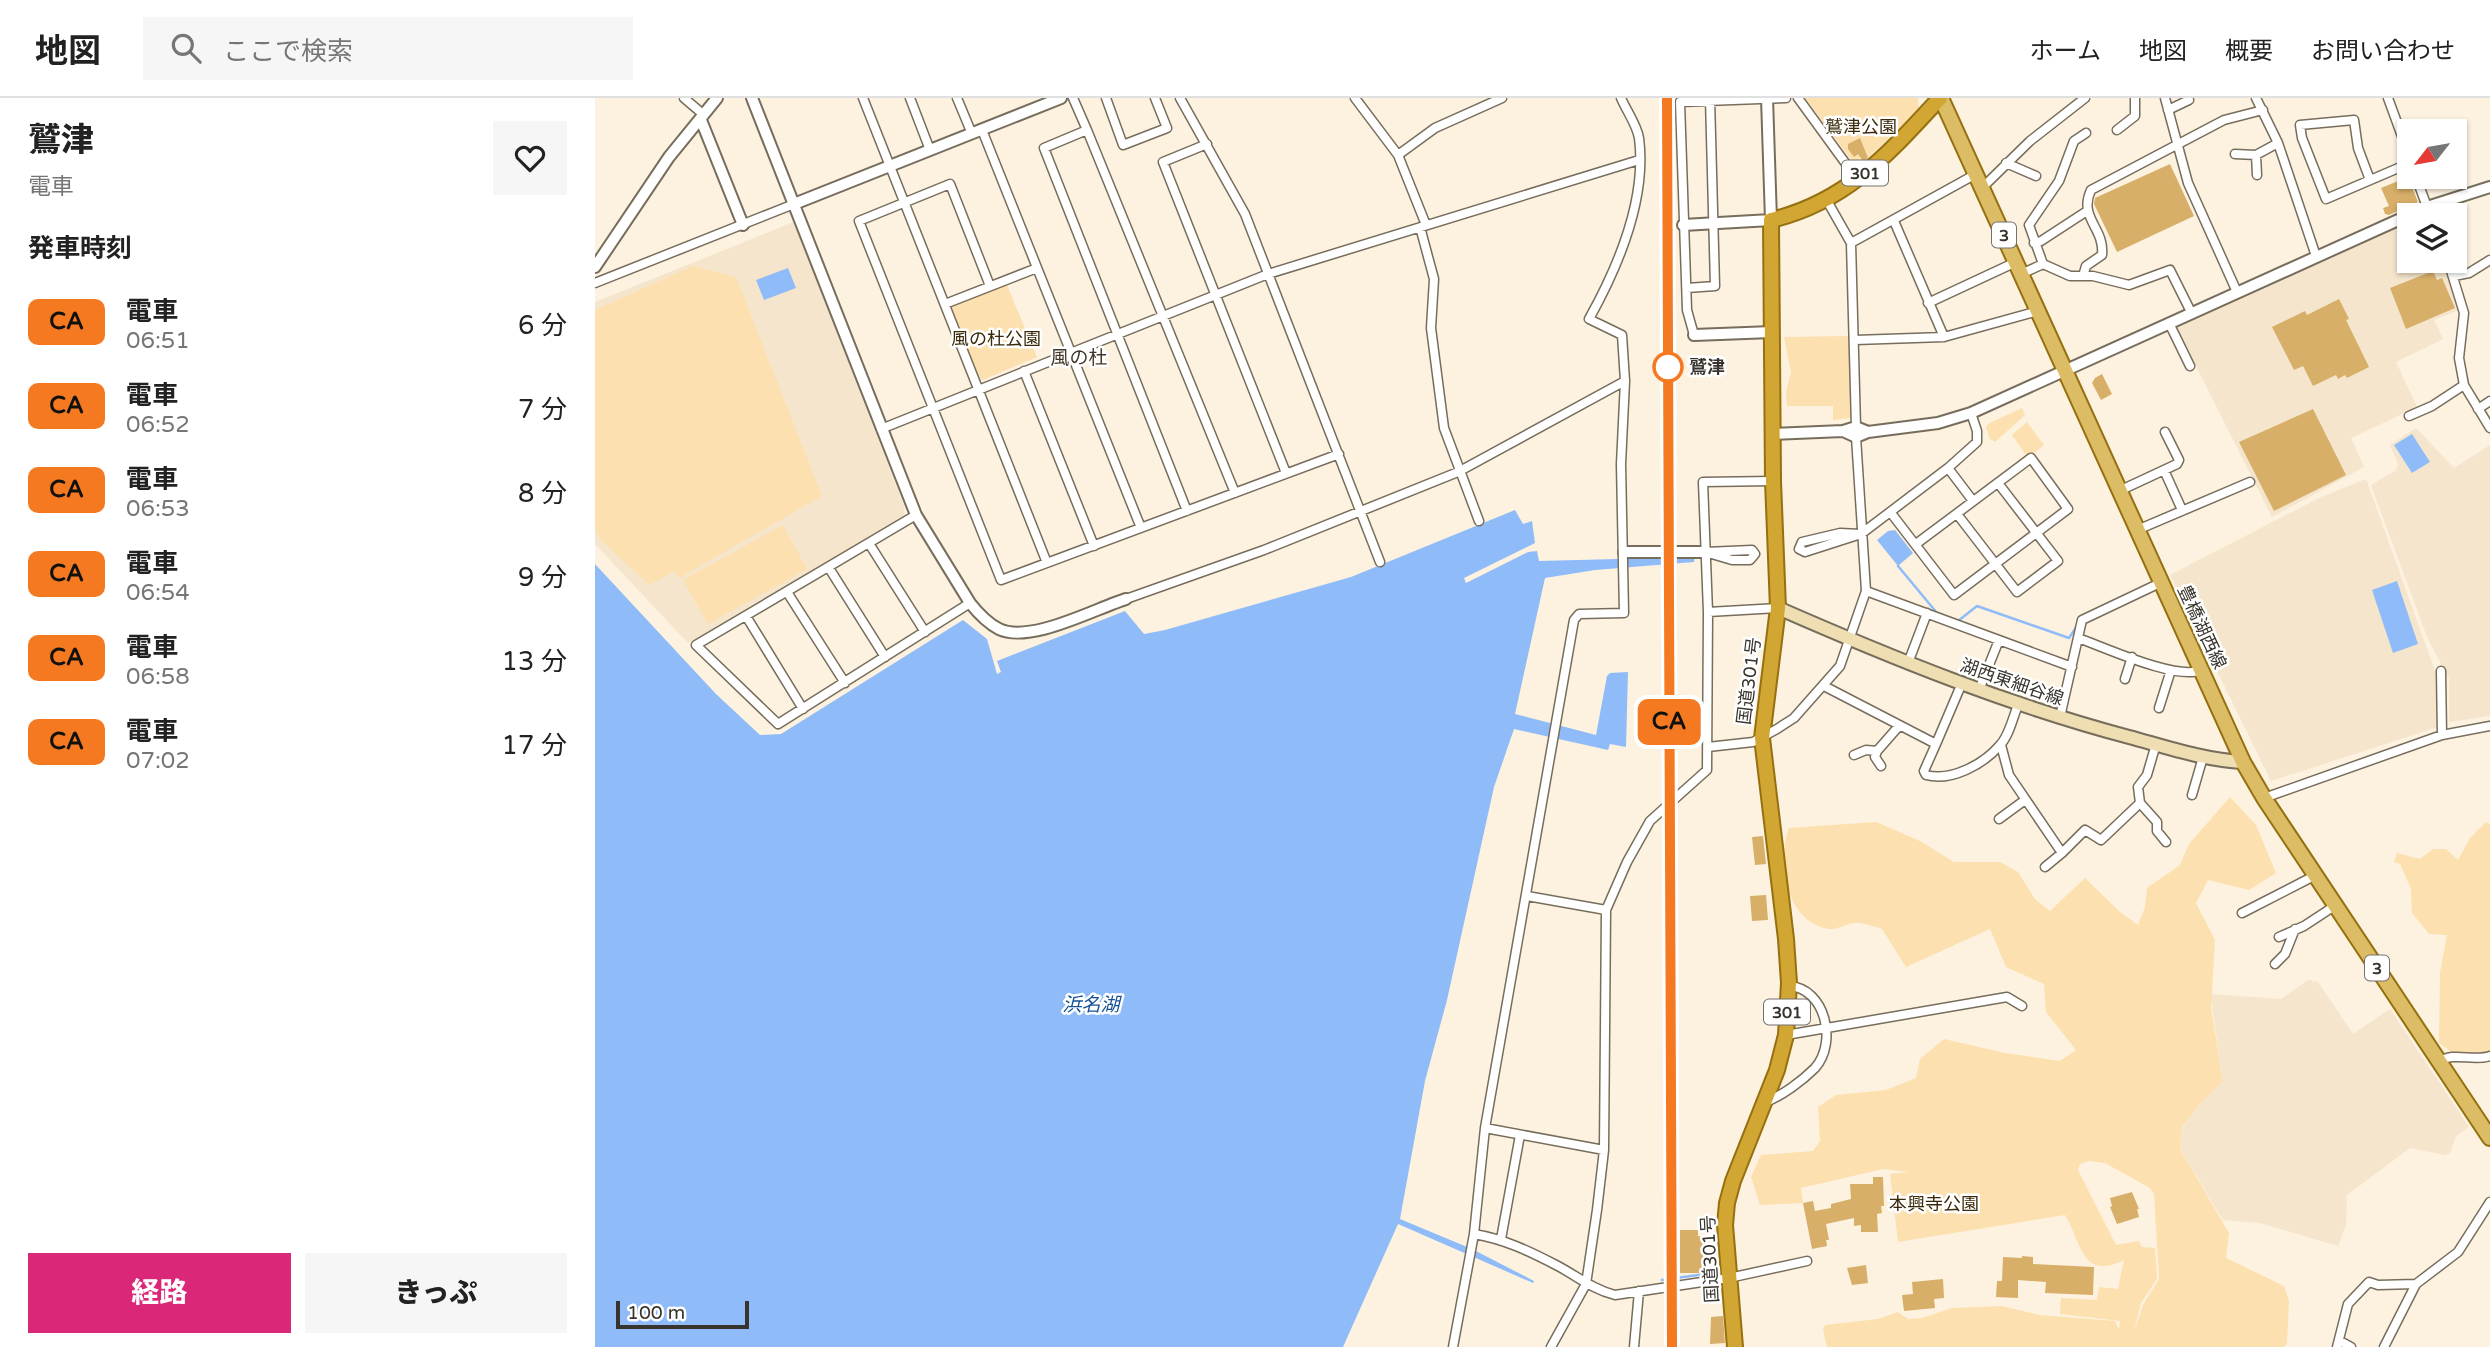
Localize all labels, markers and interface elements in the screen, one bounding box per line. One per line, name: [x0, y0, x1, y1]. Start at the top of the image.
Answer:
search box: [143, 17, 633, 80]
icon: search: [167, 29, 205, 67]
text: 地図: [35, 32, 101, 71]
text: ここで検索: [223, 36, 353, 67]
text: ホーム: [2030, 37, 2101, 66]
text: 地図: [2139, 37, 2187, 66]
text: 概要: [2225, 37, 2273, 66]
text: お問い合わせ: [2311, 37, 2455, 66]
park label: 鷲津公園: [1825, 116, 1897, 138]
north arrow: [2397, 119, 2467, 189]
map controls: [2397, 119, 2467, 273]
text: 鷲津: [28, 121, 94, 160]
button: heart: [493, 121, 567, 195]
road number: 301: [1842, 160, 1888, 186]
text: 電車: [28, 173, 74, 201]
button: layers: [2397, 203, 2467, 273]
road number: 3: [1992, 223, 2016, 248]
text: 発車時刻: [28, 233, 132, 264]
text: 電車: [126, 296, 178, 327]
text: CA: [49, 307, 84, 336]
text: 6 分: [518, 310, 567, 341]
text: 06:51: [126, 327, 190, 355]
park label: 風の杜公園: [951, 328, 1041, 350]
district label: 風の杜: [1050, 347, 1108, 369]
marker: 鷲津: [1653, 352, 1683, 382]
place label: 鷲津: [1689, 356, 1725, 378]
text: 電車: [126, 380, 178, 411]
text: CA: [49, 391, 84, 420]
text: 7 分: [518, 394, 567, 425]
text: 06:52: [126, 411, 190, 439]
text: 電車: [126, 464, 178, 495]
text: CA: [49, 475, 84, 504]
text: 8 分: [518, 478, 567, 509]
text: 06:53: [126, 495, 190, 523]
text: 電車: [126, 548, 178, 579]
text: CA: [49, 559, 84, 588]
text: 9 分: [518, 562, 567, 593]
text: 06:54: [126, 579, 190, 607]
street label: 豊橋湖西線: [2173, 582, 2231, 672]
text: 電車: [126, 632, 178, 663]
street label: 国道301号: [1733, 636, 1765, 726]
text: CA: [49, 643, 84, 672]
text: 13 分: [502, 646, 567, 677]
street label: 湖西東細谷線: [1957, 654, 2067, 710]
text: 06:58: [126, 663, 190, 691]
line badge: CA: [1637, 699, 1701, 745]
text: CA: [1652, 707, 1686, 736]
text: 電車: [126, 716, 178, 747]
text: CA: [49, 727, 84, 756]
text: 17 分: [502, 730, 567, 761]
text: 07:02: [126, 747, 190, 775]
road number: 3: [2365, 956, 2389, 981]
water label: 浜名湖: [1062, 994, 1122, 1016]
road number: 301: [1764, 1000, 1810, 1024]
park label: 本興寺公園: [1889, 1193, 1979, 1215]
street label: 国道301号: [1697, 1215, 1723, 1303]
button: 経路: [28, 1253, 291, 1333]
button: きっぷ: [305, 1253, 567, 1333]
scale bar: [616, 1298, 749, 1330]
text: 100 m: [627, 1302, 685, 1324]

